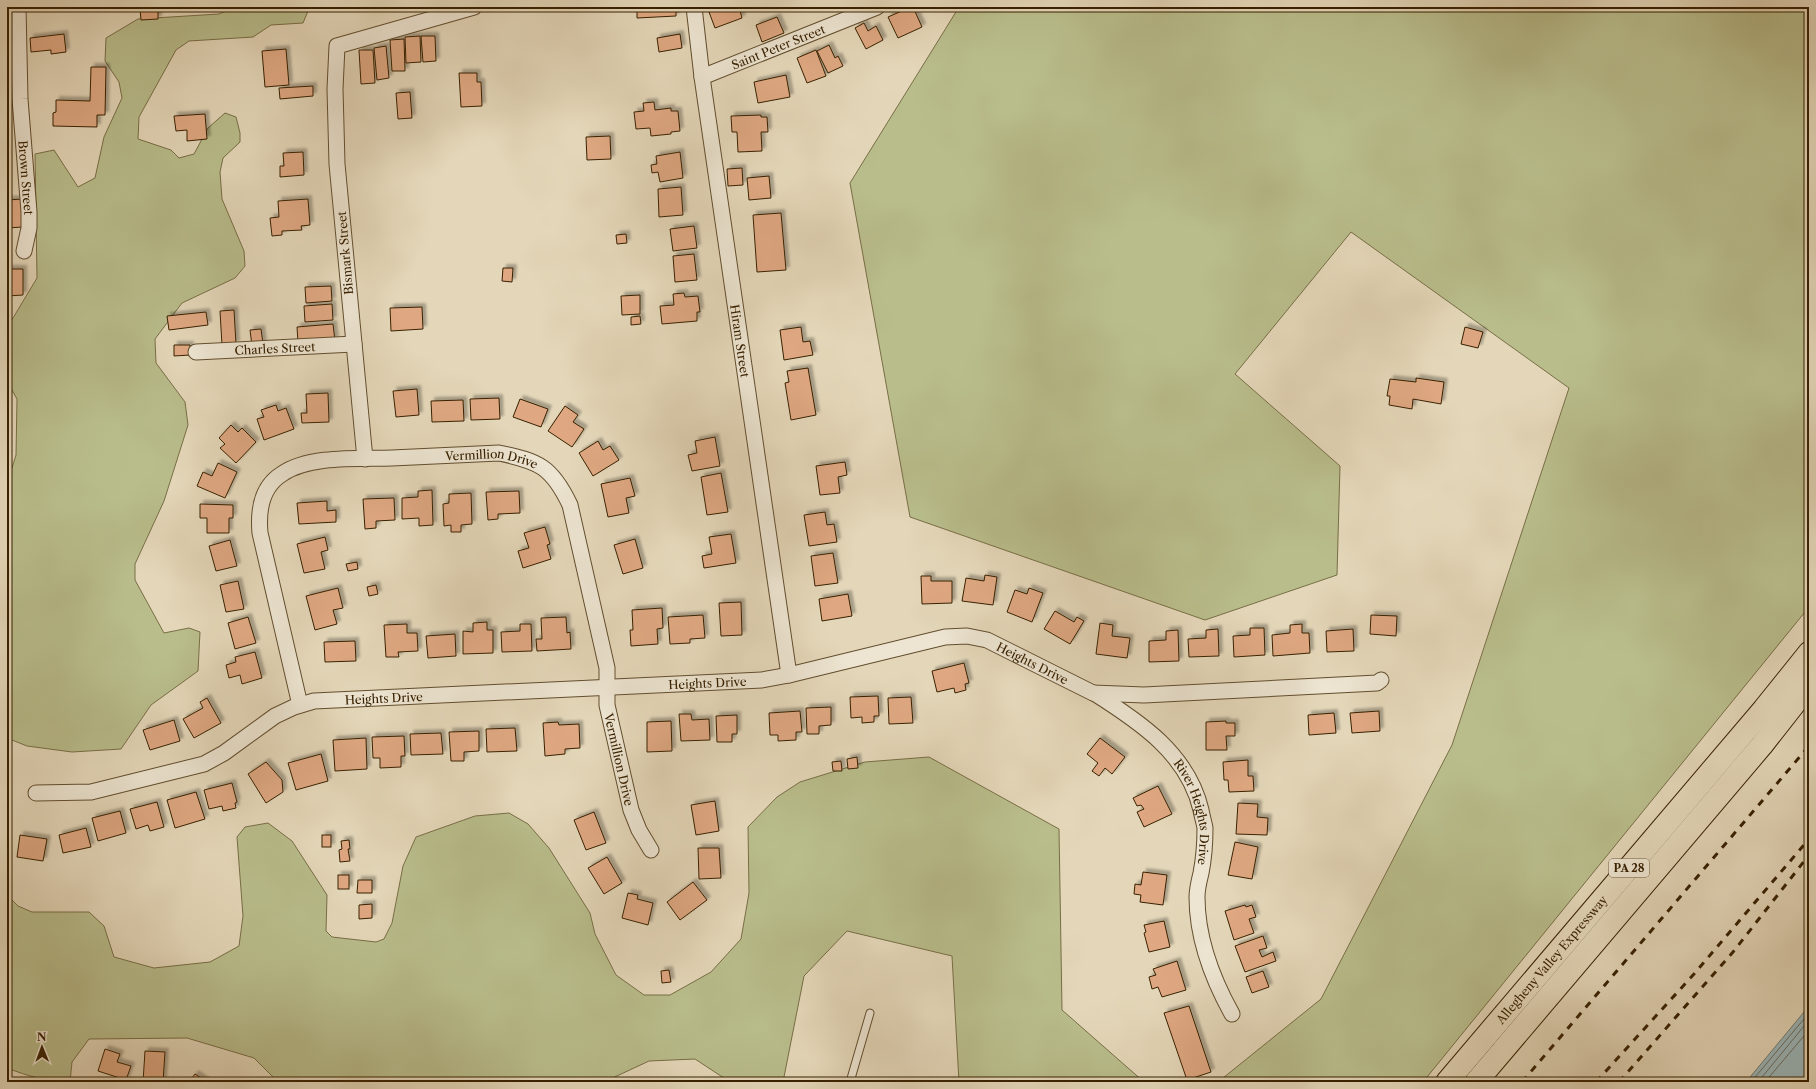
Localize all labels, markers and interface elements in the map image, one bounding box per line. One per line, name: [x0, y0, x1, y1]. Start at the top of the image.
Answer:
street label: Saint Peter Street: [729, 21, 828, 72]
street label: Brown Street: [16, 140, 36, 216]
street label: Bismark Street: [334, 210, 356, 295]
street label: Hiram Street: [728, 303, 753, 379]
street label: Charles Street: [234, 338, 316, 358]
street label: Vermillion Drive: [444, 445, 541, 471]
street label: Heights Drive: [994, 639, 1071, 687]
street label: Heights Drive: [668, 673, 747, 692]
street label: Heights Drive: [344, 688, 423, 707]
street label: Vermillion Drive: [601, 711, 637, 807]
street label: River Heights Drive: [1171, 756, 1213, 866]
road number: PA 28: [1609, 859, 1649, 877]
street label: Allegheny Valley Expressway: [1492, 892, 1610, 1027]
north arrow: [22, 1027, 62, 1067]
text: N: [37, 1030, 47, 1044]

